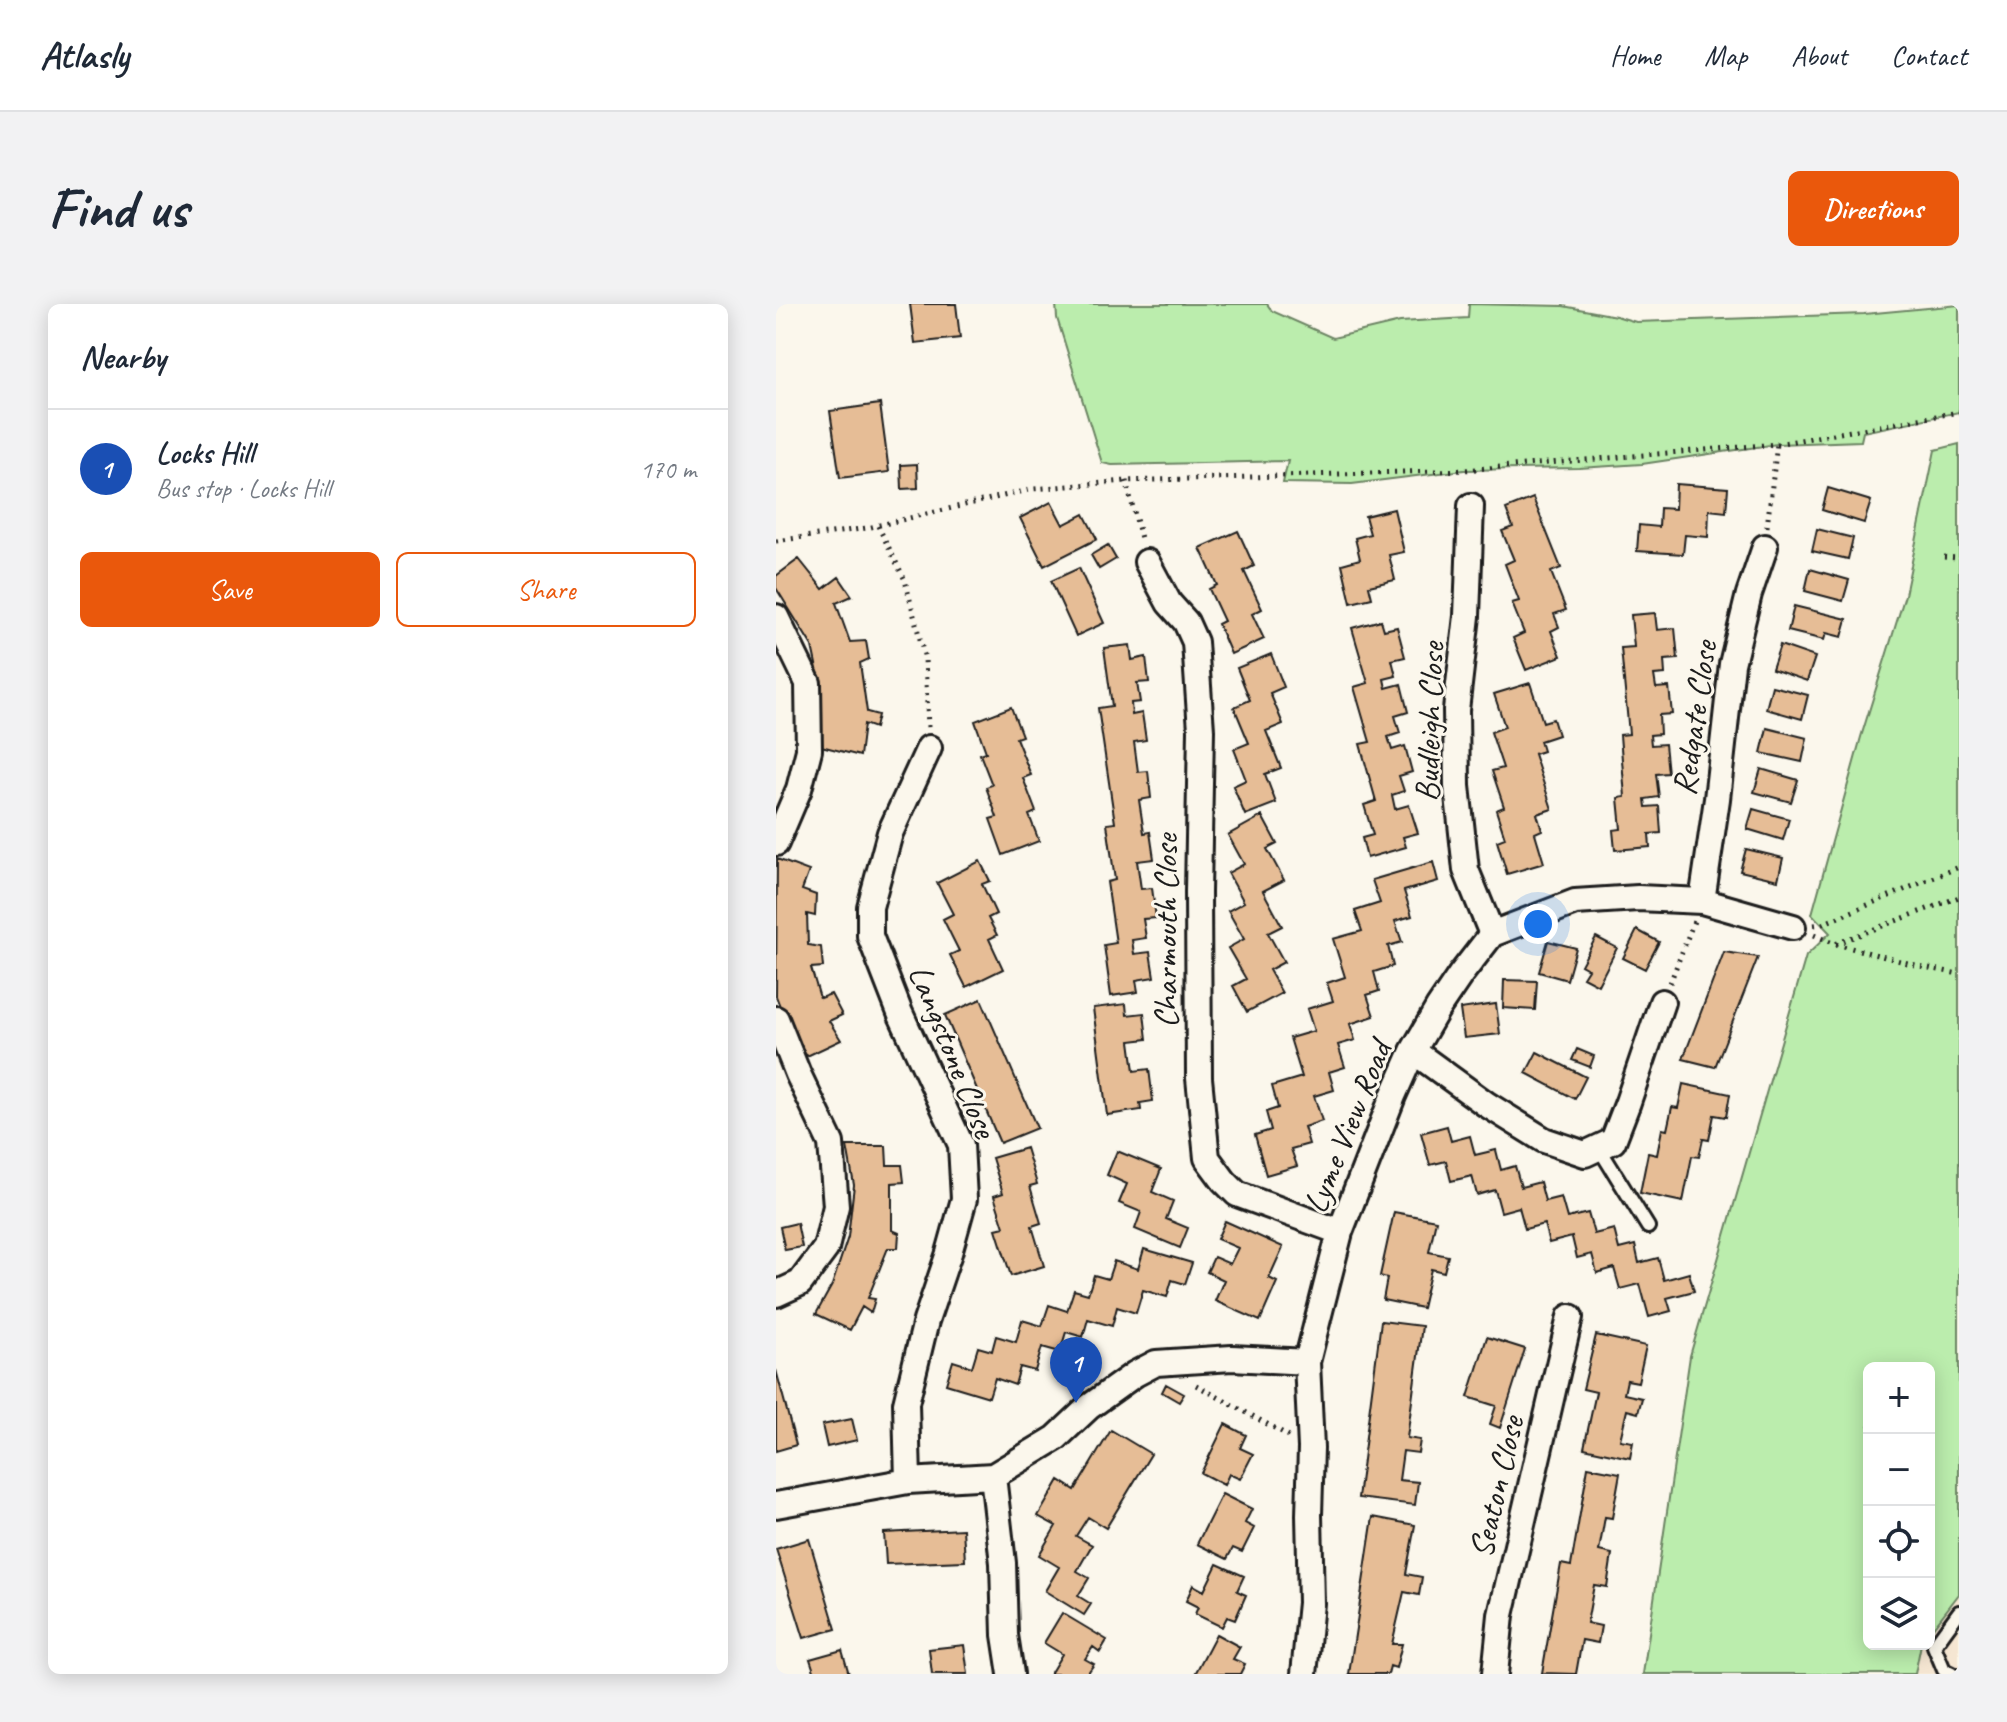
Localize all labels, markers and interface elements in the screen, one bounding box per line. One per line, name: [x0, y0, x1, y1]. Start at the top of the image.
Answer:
text: Atlasly: [40, 32, 129, 79]
text: Home: [1610, 38, 1660, 73]
text: Map: [1704, 38, 1747, 73]
text: About: [1791, 38, 1847, 73]
text: Contact: [1891, 38, 1967, 73]
button: Directions: [1788, 171, 1959, 246]
text: Find us: [48, 173, 188, 244]
text: Nearby: [80, 335, 166, 378]
text: Locks Hill: [156, 434, 253, 472]
text: 1: [100, 453, 112, 486]
text: 170 m: [640, 453, 696, 486]
text: Bus stop · Locks Hill: [156, 472, 331, 505]
button: Save: [80, 552, 380, 627]
button: Share: [396, 552, 696, 627]
street label: Redgate Close: [1662, 636, 1726, 798]
street label: Budleigh Close: [1405, 640, 1453, 802]
street label: Charmouth Close: [1144, 832, 1187, 1028]
your location: [1518, 904, 1558, 944]
street label: Langstone Close: [899, 958, 1008, 1145]
street label: Lyme View Road: [1293, 1031, 1403, 1219]
pin: 1: [1050, 1337, 1102, 1403]
map controls: [1863, 1362, 1935, 1650]
button: +: [1863, 1362, 1935, 1434]
street label: Seaton Close: [1459, 1410, 1534, 1562]
button: −: [1863, 1434, 1935, 1506]
button: locate: [1863, 1506, 1935, 1578]
button: layers: [1863, 1578, 1935, 1650]

